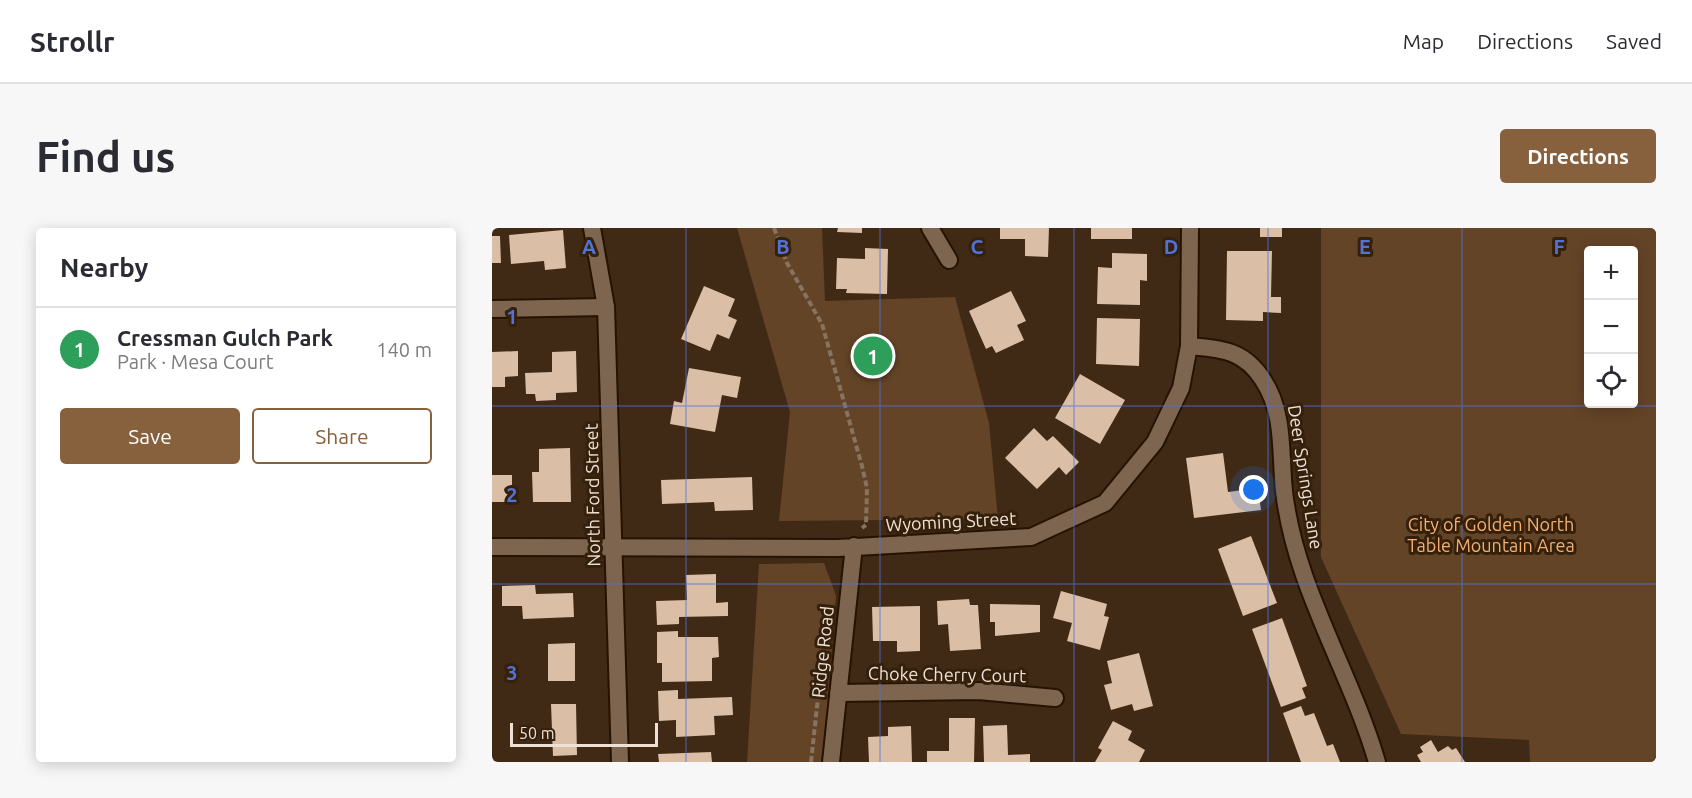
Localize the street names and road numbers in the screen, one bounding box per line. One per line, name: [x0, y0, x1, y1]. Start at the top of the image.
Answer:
street label: Deer Springs Lane: [1285, 403, 1327, 550]
street label: North Ford Street: [581, 423, 603, 567]
street label: Wyoming Street: [885, 508, 1017, 534]
street label: Ridge Road: [807, 605, 837, 699]
street label: Choke Cherry Court: [868, 663, 1026, 685]

